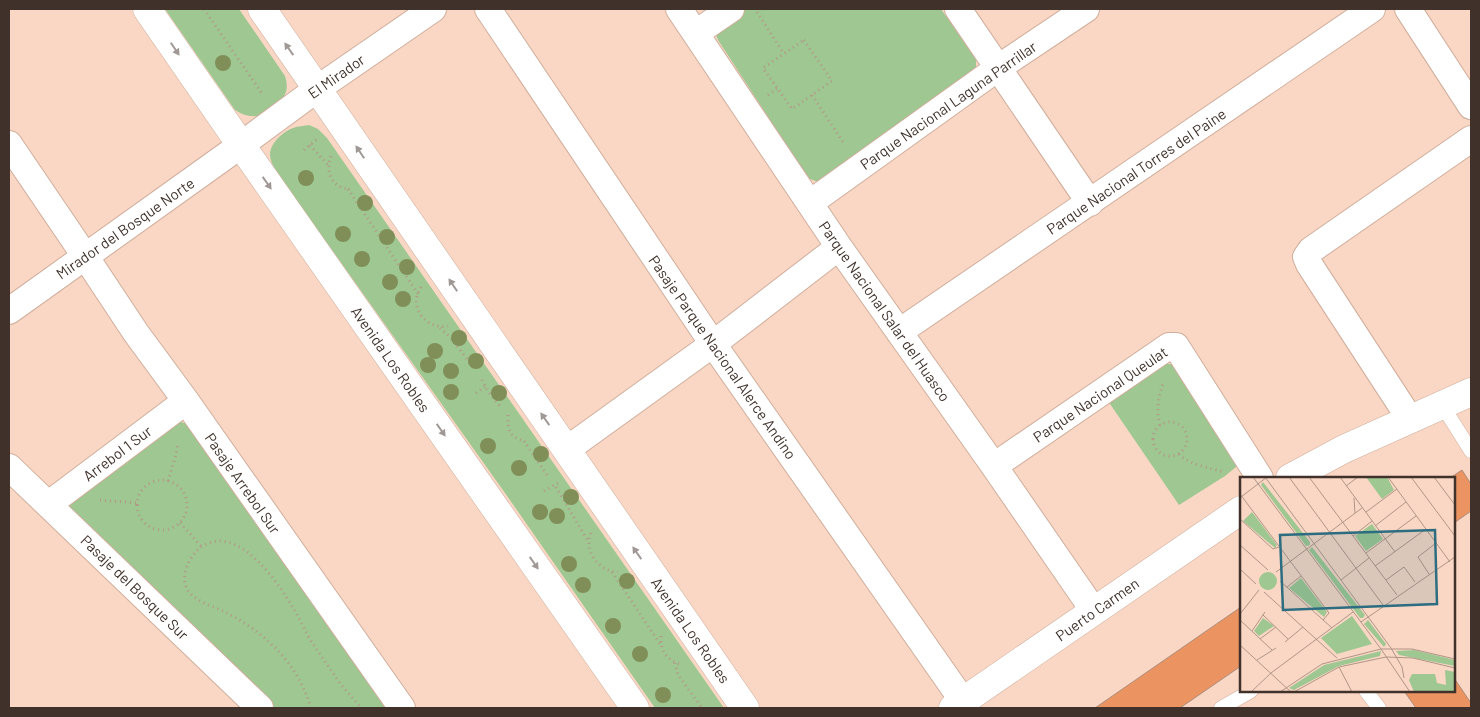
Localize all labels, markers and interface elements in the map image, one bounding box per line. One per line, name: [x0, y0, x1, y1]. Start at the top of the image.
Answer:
street label: Parque Nacional Laguna Parrillar: [856, 37, 1040, 173]
one-way arrow: [170, 42, 180, 56]
one-way arrow: [284, 42, 294, 55]
street label: El Mirador: [304, 50, 368, 102]
street label: Parque Nacional Torres del Paine: [1043, 104, 1229, 238]
one-way arrow: [356, 145, 365, 158]
street label: Mirador del Bosque Norte: [52, 173, 198, 283]
one-way arrow: [262, 176, 272, 189]
street label: Parque Nacional Salar del Huasco: [816, 217, 954, 405]
street label: Pasaje Parque Nacional Alerce Andino: [645, 252, 801, 462]
one-way arrow: [448, 279, 458, 292]
street label: Avenida Los Robles: [348, 303, 434, 415]
street label: Parque Nacional Queulat: [1029, 342, 1171, 446]
one-way arrow: [540, 412, 550, 426]
street label: Arrebol 1 Sur: [79, 421, 155, 485]
one-way arrow: [436, 424, 446, 437]
street label: Pasaje Arrebol Sur: [202, 429, 285, 537]
inset map: [1240, 477, 1455, 692]
street label: Pasaje del Bosque Sur: [77, 531, 193, 644]
one-way arrow: [632, 546, 642, 560]
one-way arrow: [529, 557, 539, 570]
street label: Avenida Los Robles: [648, 574, 734, 686]
street label: Puerto Carmen: [1052, 574, 1142, 644]

